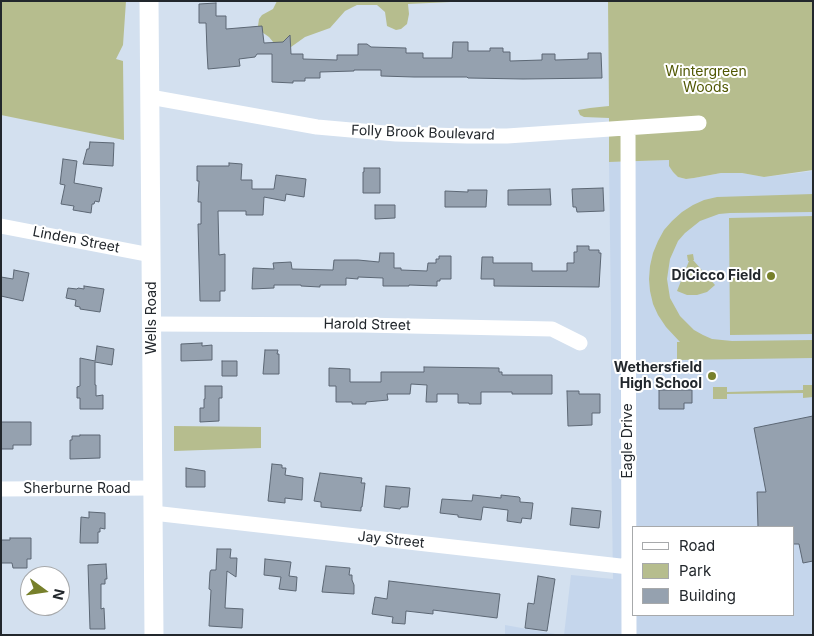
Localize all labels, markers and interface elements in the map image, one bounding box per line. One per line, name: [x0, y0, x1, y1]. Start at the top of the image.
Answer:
park label: Wintergreen Woods: [665, 64, 747, 96]
street label: Folly Brook Boulevard: [351, 122, 495, 144]
street label: Linden Street: [31, 223, 121, 257]
place label: DiCicco Field: [672, 268, 761, 284]
marker: DiCicco Field: [765, 270, 777, 282]
street label: Wells Road: [144, 281, 160, 355]
street label: Harold Street: [323, 316, 411, 334]
place label: Wethersfield High School: [614, 360, 702, 392]
marker: Wethersfield High School: [706, 370, 718, 382]
street label: Eagle Drive: [620, 403, 636, 479]
street label: Sherburne Road: [23, 481, 131, 497]
legend: [632, 526, 794, 616]
street label: Jay Street: [357, 528, 425, 552]
text: Road: [679, 536, 715, 555]
text: Park: [679, 561, 711, 580]
north arrow: [20, 566, 70, 616]
text: Building: [679, 586, 736, 605]
text: N: [50, 587, 69, 602]

